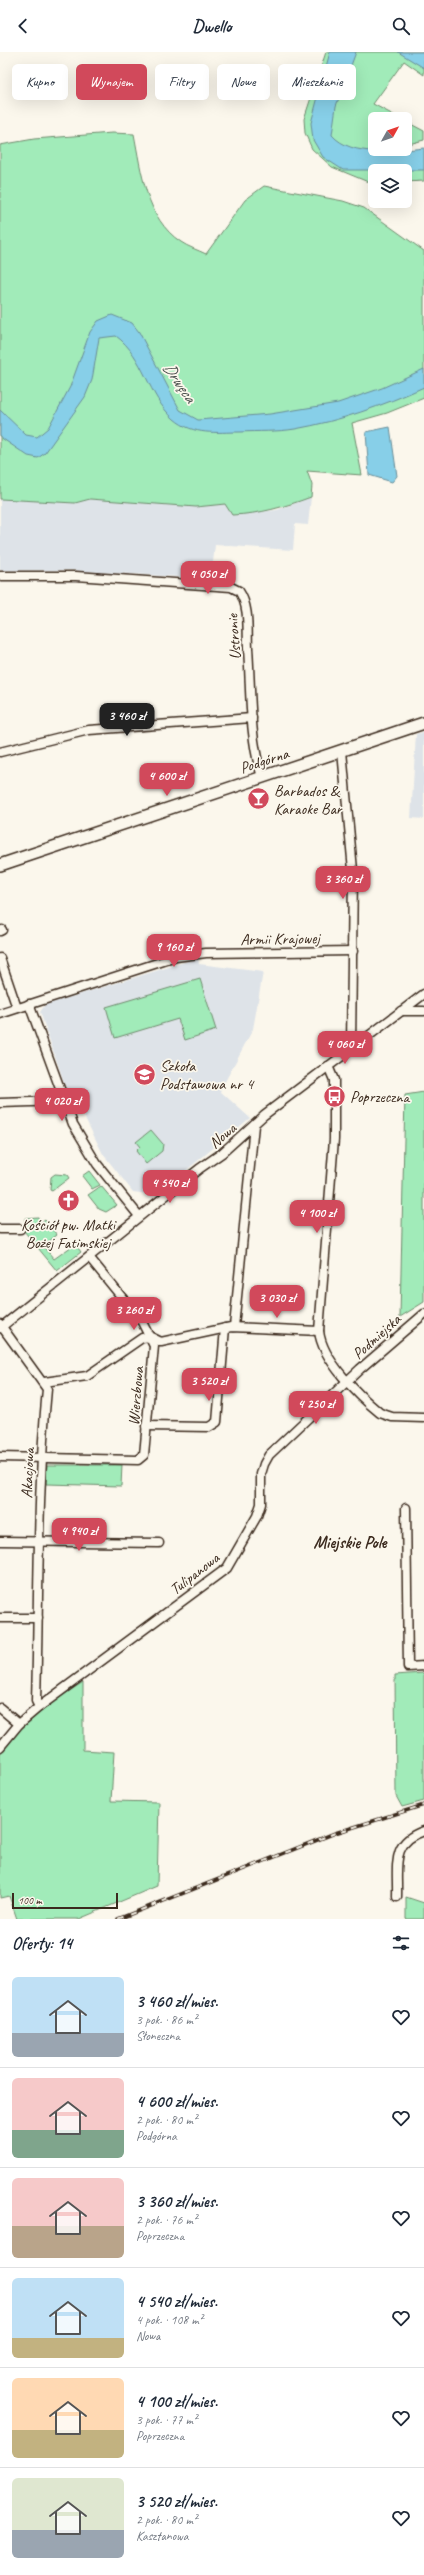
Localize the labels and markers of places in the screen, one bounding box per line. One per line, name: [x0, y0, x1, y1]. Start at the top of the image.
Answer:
pin: 4 050 zł: [167, 561, 249, 595]
pin: 3 460 zł: [86, 703, 168, 737]
pin: 4 600 zł: [126, 763, 208, 797]
place label: Barbados & Karaoke Bar: [274, 781, 343, 819]
bar icon: Barbados & Karaoke Bar: [245, 786, 271, 812]
pin: 3 360 zł: [302, 866, 384, 900]
pin: 9 160 zł: [133, 934, 215, 968]
pin: 4 060 zł: [304, 1031, 386, 1065]
place label: Szkoła Podstawowa nr 4: [160, 1056, 255, 1094]
school or university icon: Szkoła Podstawowa nr 4: [132, 1061, 158, 1087]
bus stop icon: Poprzeczna: [321, 1083, 347, 1109]
place label: Poprzeczna: [350, 1087, 411, 1107]
pin: 4 020 zł: [21, 1088, 103, 1122]
pin: 4 540 zł: [129, 1170, 211, 1204]
church icon: Kościół pw. Matki Bożej Fatimskiej: [55, 1187, 81, 1213]
pin: 4 100 zł: [276, 1200, 358, 1234]
place label: Kościół pw. Matki Bożej Fatimskiej: [21, 1215, 117, 1253]
pin: 3 030 zł: [236, 1285, 318, 1319]
pin: 3 260 zł: [93, 1297, 175, 1331]
pin: 3 520 zł: [168, 1368, 250, 1402]
pin: 4 250 zł: [275, 1391, 357, 1425]
pin: 4 940 zł: [38, 1518, 120, 1552]

